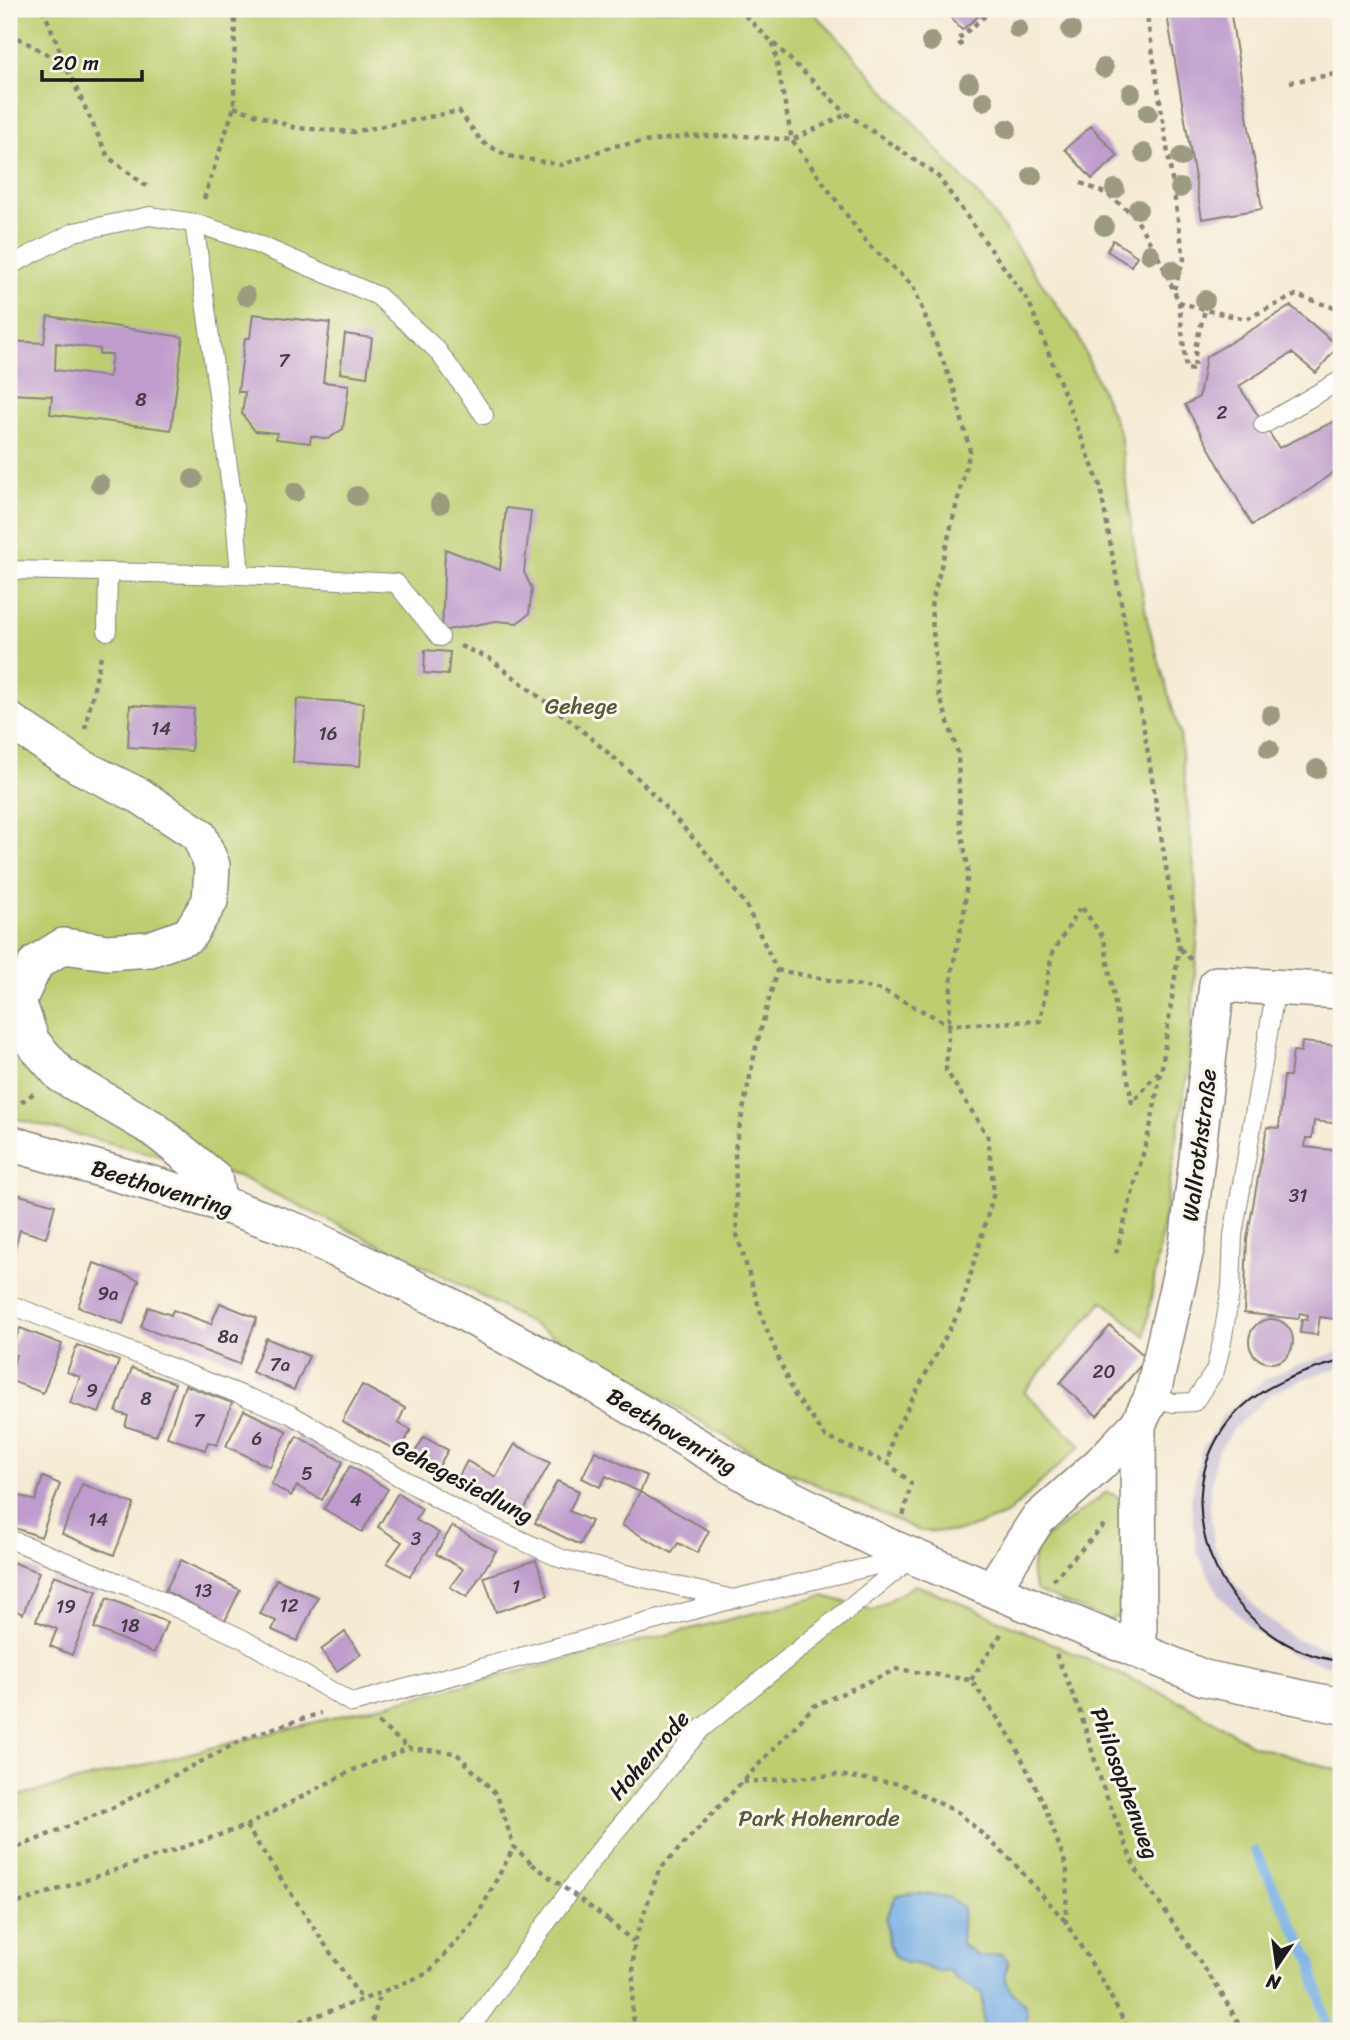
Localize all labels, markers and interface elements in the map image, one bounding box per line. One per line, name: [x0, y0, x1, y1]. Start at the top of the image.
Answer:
scale bar: [42, 38, 142, 82]
text: 20 m: [52, 44, 99, 82]
house number: 7: [279, 344, 291, 377]
house number: 8: [135, 383, 147, 416]
house number: 2: [1217, 396, 1228, 429]
park label: Gehege: [545, 686, 617, 727]
house number: 14: [151, 712, 171, 745]
house number: 16: [319, 717, 337, 750]
street label: Wallrothstraße: [1170, 1066, 1229, 1224]
street label: Beethovenring: [86, 1147, 238, 1230]
house number: 31: [1289, 1179, 1307, 1212]
house number: 9a: [97, 1277, 119, 1310]
house number: 8a: [218, 1320, 239, 1353]
house number: 7a: [270, 1348, 291, 1381]
house number: 20: [1093, 1355, 1115, 1388]
house number: 9: [86, 1374, 98, 1407]
street label: Beethovenring: [598, 1376, 745, 1487]
house number: 8: [140, 1382, 152, 1415]
house number: 7: [194, 1404, 206, 1437]
house number: 6: [252, 1422, 262, 1455]
street label: Gehegesiedlung: [385, 1427, 541, 1536]
house number: 5: [301, 1457, 313, 1490]
house number: 4: [350, 1483, 362, 1516]
house number: 14: [88, 1503, 108, 1536]
house number: 3: [411, 1522, 422, 1555]
house number: 1: [512, 1570, 520, 1603]
house number: 13: [194, 1574, 213, 1607]
house number: 12: [279, 1589, 299, 1622]
house number: 19: [56, 1590, 76, 1623]
house number: 18: [120, 1609, 140, 1642]
street label: Hohenrode: [598, 1701, 701, 1810]
street label: Philosophenweg: [1078, 1701, 1171, 1865]
park label: Park Hohenrode: [738, 1798, 900, 1839]
north arrow: [1242, 1932, 1312, 2002]
text: N: [1262, 1964, 1284, 2000]

